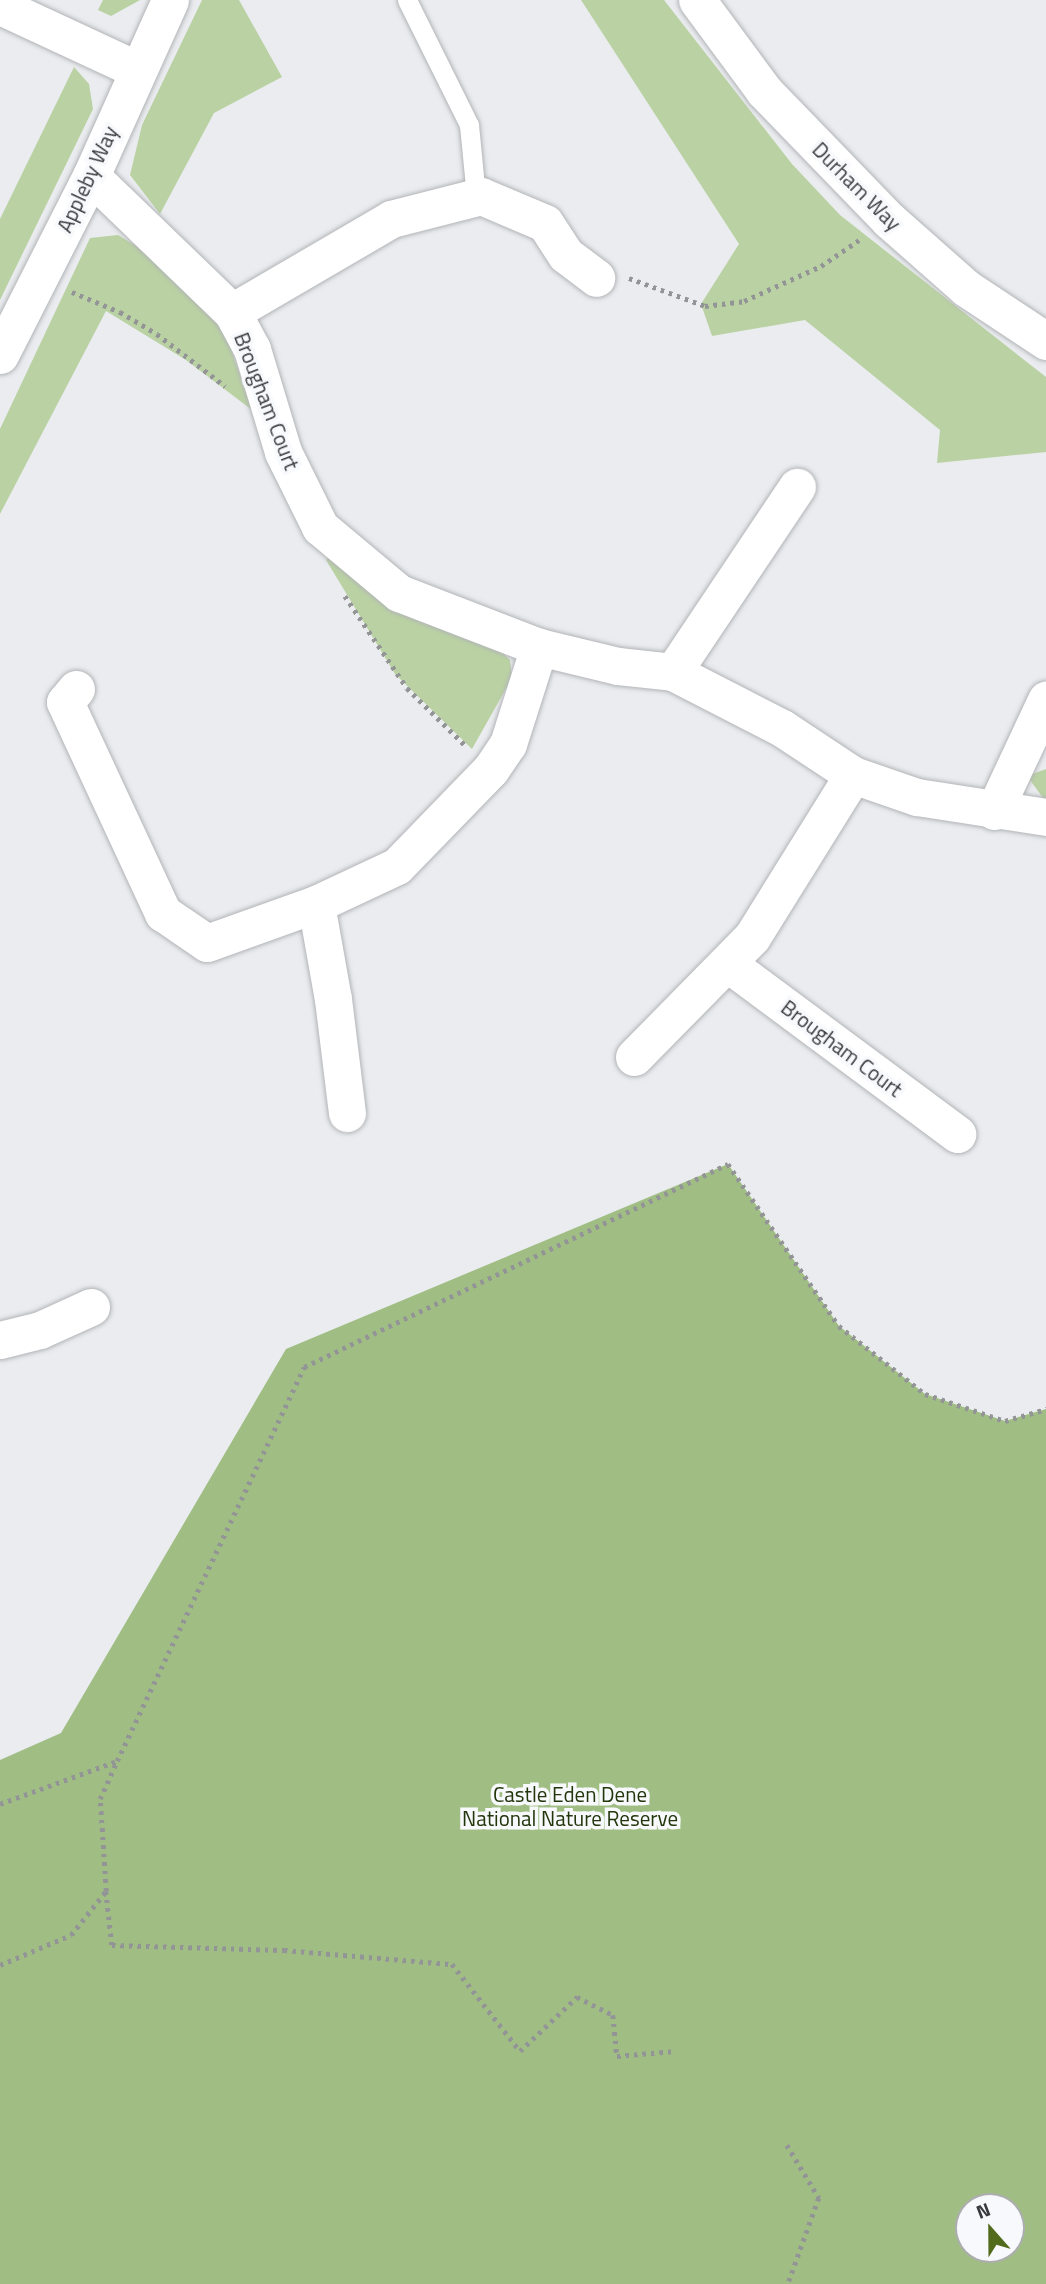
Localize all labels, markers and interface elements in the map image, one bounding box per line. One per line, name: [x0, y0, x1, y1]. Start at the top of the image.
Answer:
street label: Appleby Way: [51, 122, 123, 236]
street label: Durham Way: [808, 137, 906, 235]
street label: Brougham Court: [229, 329, 305, 473]
street label: Brougham Court: [776, 994, 908, 1102]
park label: Castle Eden Dene National Nature Reserve: [462, 1781, 678, 1831]
north arrow: [955, 2193, 1025, 2263]
text: N: [972, 2194, 994, 2226]

